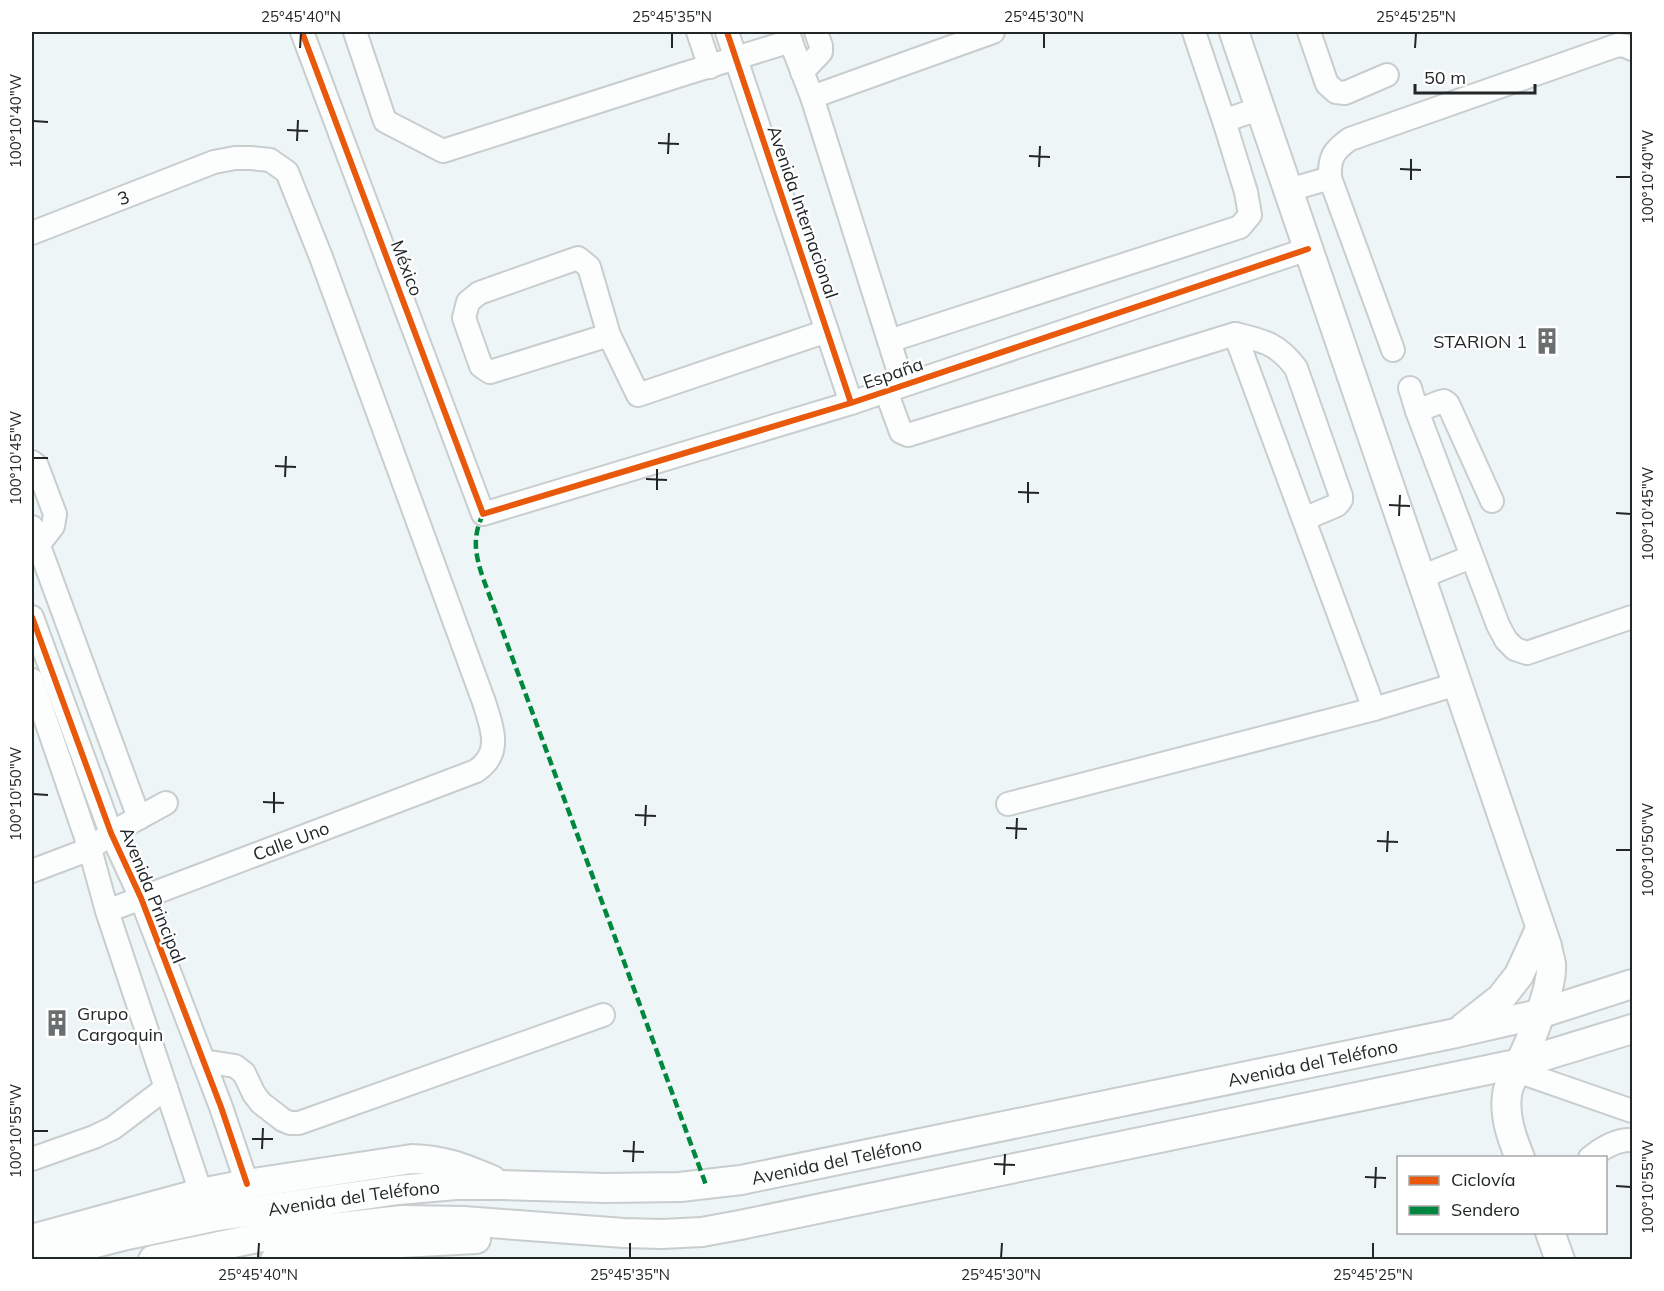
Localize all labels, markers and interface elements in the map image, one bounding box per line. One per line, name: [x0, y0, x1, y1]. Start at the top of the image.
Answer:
text: 25°45'40"N: [261, 7, 341, 26]
text: 25°45'35"N: [632, 7, 712, 26]
text: 25°45'30"N: [1004, 7, 1084, 26]
text: 25°45'25"N: [1376, 7, 1456, 26]
scale bar: [1415, 57, 1535, 95]
text: 50 m: [1424, 66, 1466, 89]
text: 100°10'40"W: [6, 73, 25, 168]
street label: Avenida Internacional: [763, 123, 843, 301]
text: 100°10'40"W: [1638, 129, 1657, 224]
street label: 3: [114, 185, 133, 210]
street label: México: [386, 237, 428, 299]
building icon: STARION 1: [1532, 326, 1562, 356]
place label: STARION 1: [1433, 330, 1527, 353]
street label: España: [860, 352, 926, 394]
text: 100°10'45"W: [6, 410, 25, 505]
text: 100°10'45"W: [1638, 466, 1657, 561]
text: 100°10'50"W: [6, 746, 25, 841]
text: 100°10'50"W: [1638, 802, 1657, 897]
street label: Calle Uno: [250, 816, 332, 866]
street label: Avenida Principal: [115, 823, 191, 967]
place label: Grupo Cargoquin: [77, 1002, 163, 1046]
building icon: Grupo Cargoquin: [42, 1008, 72, 1038]
street label: Avenida del Teléfono: [1225, 1034, 1400, 1091]
text: 100°10'55"W: [6, 1083, 25, 1178]
street label: Avenida del Teléfono: [749, 1132, 924, 1189]
text: 100°10'55"W: [1638, 1139, 1657, 1234]
legend: [1397, 1156, 1607, 1234]
text: Ciclovía: [1451, 1168, 1516, 1191]
street label: Avenida del Teléfono: [266, 1175, 441, 1220]
text: Sendero: [1451, 1198, 1520, 1221]
text: 25°45'40"N: [218, 1265, 298, 1284]
text: 25°45'35"N: [590, 1265, 670, 1284]
text: 25°45'30"N: [961, 1265, 1041, 1284]
text: 25°45'25"N: [1333, 1265, 1413, 1284]

